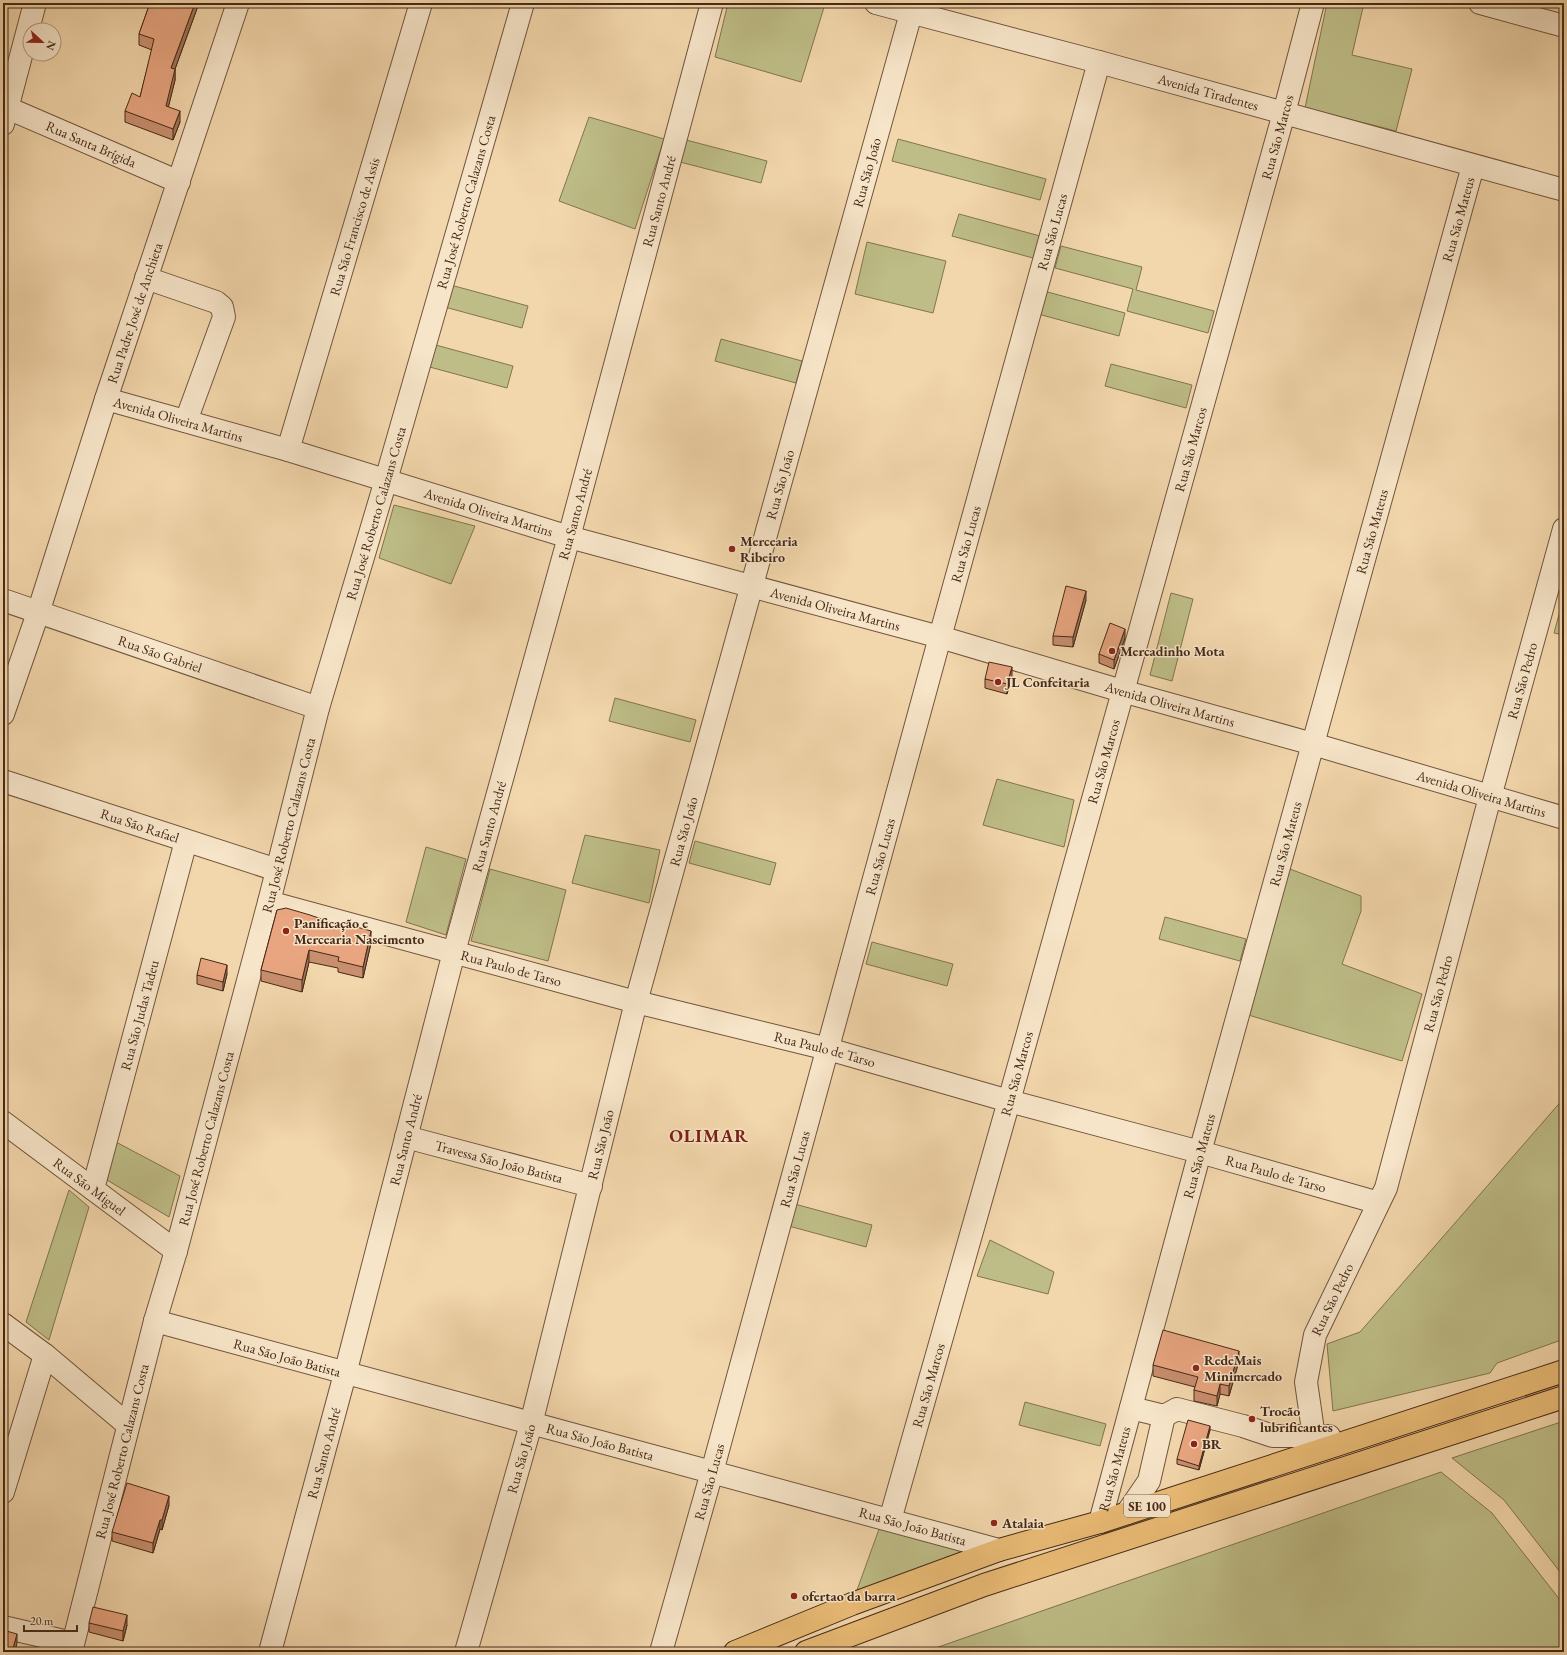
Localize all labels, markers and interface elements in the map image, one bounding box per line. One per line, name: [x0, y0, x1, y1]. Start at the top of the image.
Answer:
north arrow: [22, 22, 62, 62]
text: N: [43, 39, 59, 53]
street label: Avenida Tiradentes: [1155, 69, 1261, 115]
street label: Rua São Marcos: [1257, 92, 1298, 182]
street label: Rua José Roberto Calazans Costa: [432, 113, 499, 291]
street label: Rua Santa Brígida: [43, 117, 139, 172]
street label: Rua São João: [848, 135, 885, 209]
street label: Rua Santo André: [638, 153, 680, 249]
street label: Rua São Francisco de Assis: [325, 155, 384, 298]
street label: Rua São Mateus: [1438, 174, 1479, 264]
street label: Rua São Lucas: [1033, 191, 1071, 272]
street label: Rua Padre José de Anchieta: [103, 240, 167, 386]
street label: Avenida Oliveira Martins: [110, 392, 246, 446]
street label: Rua São Marcos: [1170, 404, 1211, 494]
street label: Rua José Roberto Calazans Costa: [342, 424, 410, 602]
street label: Rua São João: [762, 448, 798, 521]
street label: Rua Santo André: [554, 466, 596, 562]
street label: Avenida Oliveira Martins: [421, 483, 556, 541]
street label: Rua São Mateus: [1351, 487, 1392, 576]
street label: Rua São Lucas: [946, 503, 985, 585]
place label: Mercearia Ribeiro: [740, 532, 799, 566]
marker: Mercearia Ribeiro: [727, 544, 737, 554]
street label: Avenida Oliveira Martins: [767, 582, 903, 635]
street label: Rua São Gabriel: [116, 631, 205, 677]
street label: Rua São Pedro: [1503, 640, 1541, 721]
place label: Mercadinho Mota: [1120, 642, 1225, 660]
marker: Mercadinho Mota: [1107, 646, 1117, 656]
place label: JL Confeitaria: [1004, 673, 1091, 691]
marker: JL Confeitaria: [993, 677, 1003, 687]
street label: Avenida Oliveira Martins: [1102, 677, 1237, 731]
street label: Rua São Marcos: [1083, 717, 1124, 806]
street label: Rua José Roberto Calazans Costa: [258, 735, 319, 915]
street label: Avenida Oliveira Martins: [1414, 766, 1549, 821]
street label: Rua Santo André: [468, 778, 510, 874]
street label: Rua São João: [665, 794, 702, 868]
street label: Rua São Mateus: [1265, 799, 1306, 888]
street label: Rua São Rafael: [98, 804, 182, 847]
street label: Rua São Lucas: [861, 816, 899, 897]
place label: Panificação e Mercearia Nascimento: [294, 914, 424, 948]
marker: Panificação e Mercearia Nascimento: [281, 926, 291, 936]
street label: Rua Paulo de Tarso: [459, 946, 564, 990]
street label: Rua São Pedro: [1419, 953, 1457, 1034]
street label: Rua São Judas Tadeu: [116, 957, 163, 1072]
street label: Rua Paulo de Tarso: [772, 1027, 878, 1071]
street label: Rua São Marcos: [996, 1029, 1037, 1118]
street label: Rua José Roberto Calazans Costa: [174, 1049, 238, 1228]
street label: Rua Santo André: [385, 1091, 426, 1187]
street label: Rua São João: [583, 1108, 618, 1182]
street label: Rua São Mateus: [1179, 1111, 1219, 1201]
district label: OLIMAR: [669, 1124, 749, 1147]
street label: Rua São Lucas: [776, 1128, 814, 1210]
street label: Travessa São João Batista: [433, 1136, 565, 1187]
street label: Rua Paulo de Tarso: [1223, 1151, 1328, 1197]
street label: Rua São Miguel: [50, 1154, 130, 1220]
street label: Rua São Pedro: [1307, 1260, 1357, 1339]
street label: Rua São João Batista: [231, 1334, 343, 1381]
street label: Rua São Marcos: [908, 1340, 949, 1430]
place label: RedeMais Minimercado: [1204, 1351, 1282, 1385]
street label: Rua José Roberto Calazans Costa: [91, 1362, 153, 1541]
marker: RedeMais Minimercado: [1191, 1363, 1201, 1373]
place label: Trocão lubrificantes: [1260, 1402, 1333, 1436]
street label: Rua Santo André: [303, 1405, 345, 1501]
marker: Trocão lubrificantes: [1247, 1414, 1257, 1424]
street label: Rua São João Batista: [544, 1419, 656, 1465]
street label: Rua São João: [503, 1422, 540, 1496]
street label: Rua São Mateus: [1094, 1424, 1135, 1513]
place label: BR: [1202, 1435, 1222, 1453]
marker: BR: [1189, 1439, 1199, 1449]
street label: Rua São Lucas: [690, 1441, 729, 1522]
road number: SE 100: [1124, 1495, 1170, 1517]
street label: Rua São João Batista: [857, 1503, 969, 1550]
place label: Atalaia: [1001, 1514, 1045, 1532]
marker: Atalaia: [989, 1518, 999, 1528]
place label: ofertao da barra: [802, 1587, 897, 1605]
marker: ofertao da barra: [789, 1591, 799, 1601]
scale bar: [24, 1607, 77, 1633]
text: 20 m: [30, 1613, 54, 1629]

